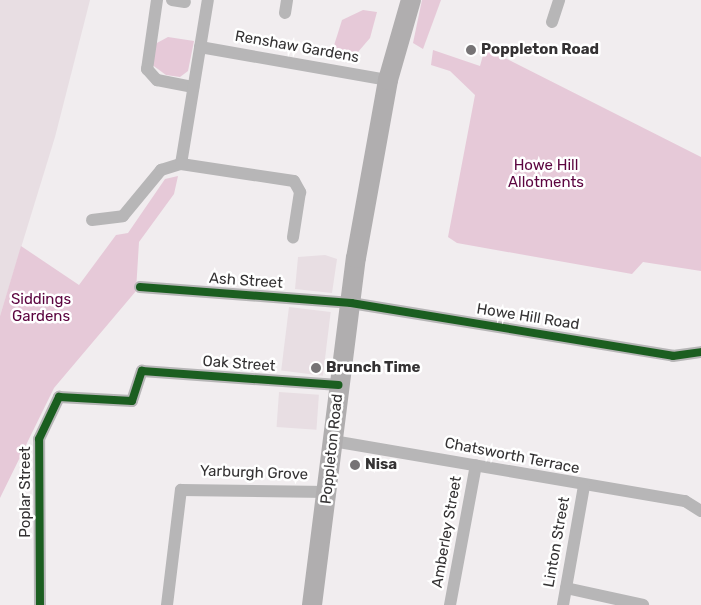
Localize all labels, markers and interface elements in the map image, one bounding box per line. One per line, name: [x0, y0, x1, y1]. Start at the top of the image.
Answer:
street label: Renshaw Gardens: [233, 27, 361, 67]
place label: Poppleton Road: [481, 41, 599, 59]
marker: Poppleton Road: [465, 44, 477, 56]
park label: Howe Hill Allotments: [508, 156, 584, 191]
street label: Ash Street: [209, 269, 283, 293]
park label: Siddings Gardens: [11, 290, 71, 325]
street label: Howe Hill Road: [475, 300, 581, 334]
street label: Oak Street: [202, 352, 276, 376]
place label: Brunch Time: [326, 359, 421, 377]
marker: Brunch Time: [310, 362, 322, 374]
street label: Poppleton Road: [317, 393, 347, 505]
street label: Chatsworth Terrace: [443, 434, 581, 478]
street label: Poplar Street: [17, 446, 35, 538]
place label: Nisa: [365, 456, 397, 474]
marker: Nisa: [349, 459, 361, 471]
street label: Yarburgh Grove: [200, 462, 308, 484]
street label: Amberley Street: [428, 475, 466, 589]
street label: Linton Street: [540, 495, 574, 589]

